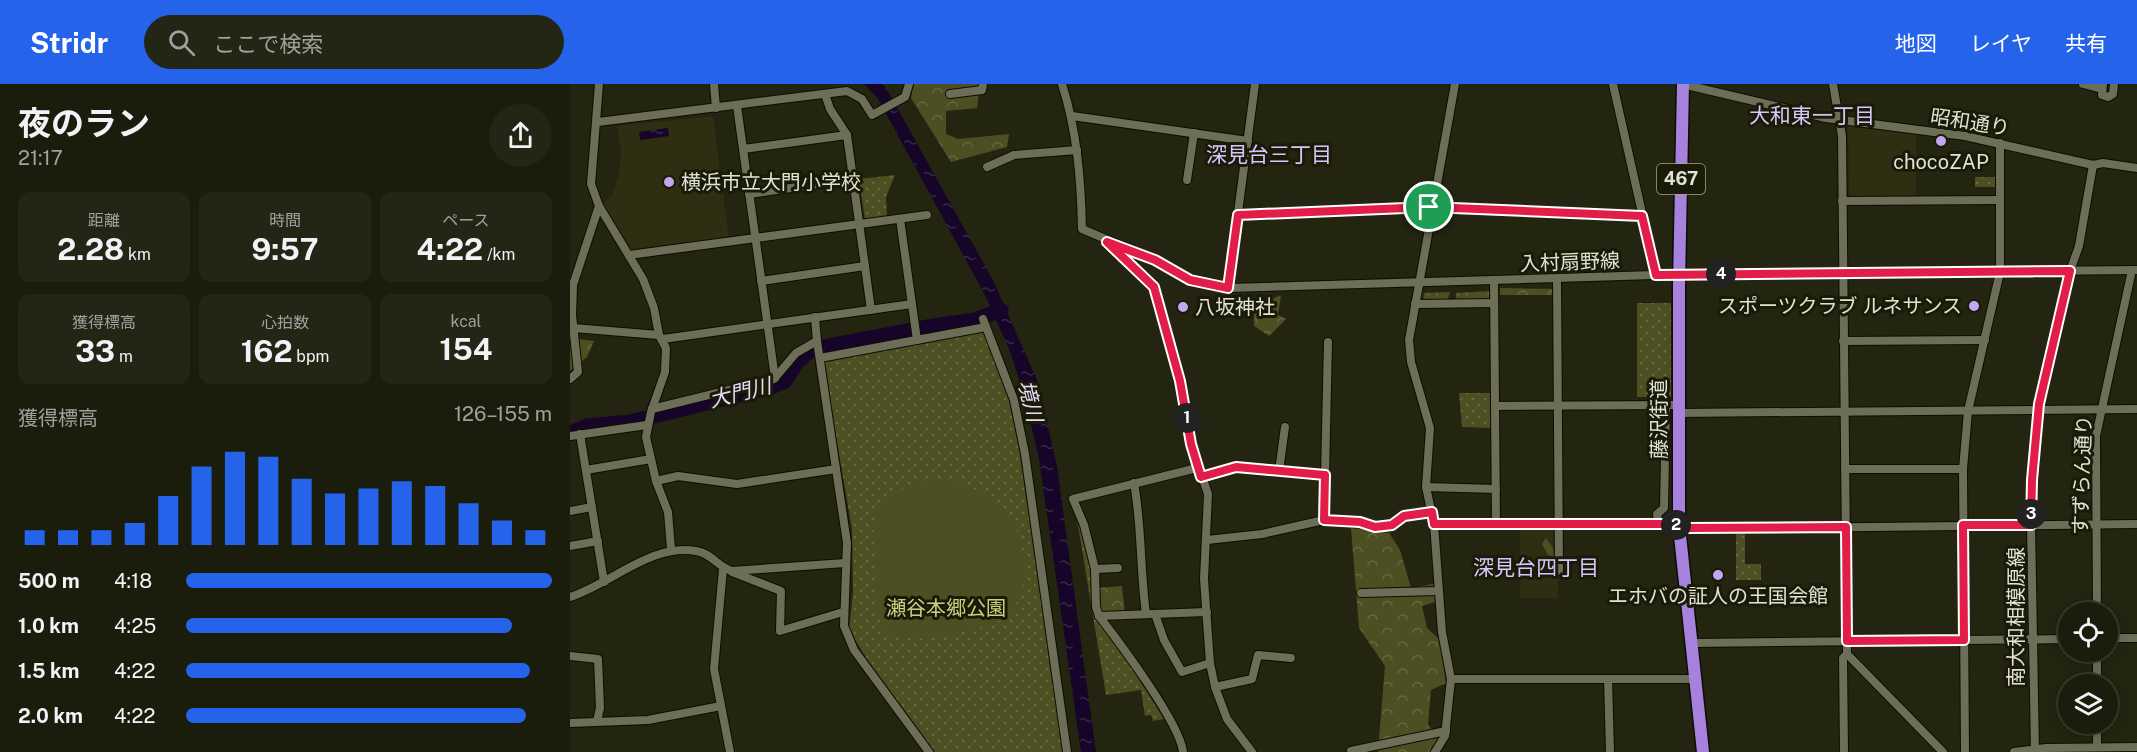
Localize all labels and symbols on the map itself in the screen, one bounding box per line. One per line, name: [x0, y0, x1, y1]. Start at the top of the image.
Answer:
district label: 大和東一丁目: [1749, 103, 1875, 128]
street label: 昭和通り: [1929, 104, 2011, 140]
marker: chocoZAP: [1934, 134, 1948, 148]
district label: 深見台三丁目: [1206, 142, 1332, 167]
place label: chocoZAP: [1893, 150, 1989, 174]
road number: 467: [1657, 164, 1705, 194]
place label: 横浜市立大門小学校: [681, 170, 861, 194]
marker: 横浜市立大門小学校: [662, 175, 676, 189]
pin: [1403, 181, 1454, 232]
street label: 入村扇野線: [1520, 248, 1620, 276]
pin: 4: [1706, 259, 1736, 289]
place label: スポーツクラブ ルネサンス: [1718, 294, 1962, 318]
place label: 八坂神社: [1195, 295, 1275, 319]
marker: スポーツクラブ ルネサンス: [1967, 299, 1981, 313]
marker: 八坂神社: [1176, 300, 1190, 314]
water label: 大門川: [706, 372, 775, 412]
water label: 境川: [1013, 377, 1048, 426]
street label: 藤沢街道: [1647, 379, 1671, 459]
pin: 1: [1172, 403, 1202, 433]
street label: すずらん通り: [2068, 415, 2096, 535]
pin: 3: [2016, 499, 2046, 529]
pin: 2: [1661, 510, 1691, 540]
street label: 南大和相模原線: [2004, 547, 2028, 687]
district label: 深見台四丁目: [1473, 555, 1599, 580]
marker: エホバの証人の王国会館: [1711, 568, 1725, 582]
place label: エホバの証人の王国会館: [1608, 584, 1828, 608]
park label: 瀬谷本郷公園: [886, 596, 1006, 620]

